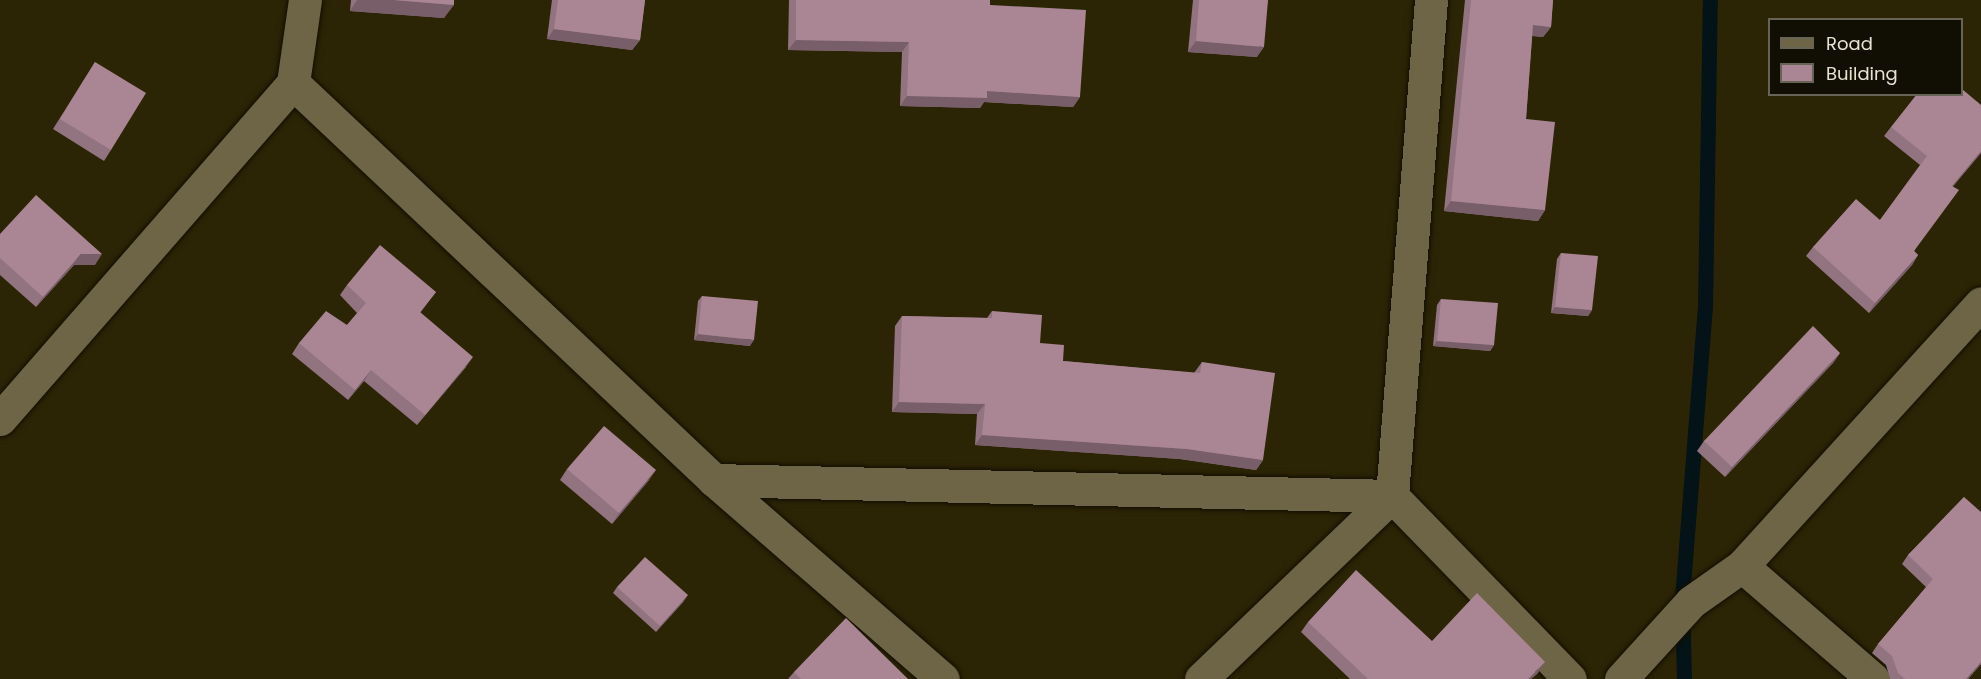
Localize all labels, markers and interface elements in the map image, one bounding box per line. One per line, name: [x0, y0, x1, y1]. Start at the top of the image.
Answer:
legend: [1768, 18, 1963, 96]
text: Road: [1826, 31, 1873, 56]
text: Building: [1826, 61, 1898, 86]

